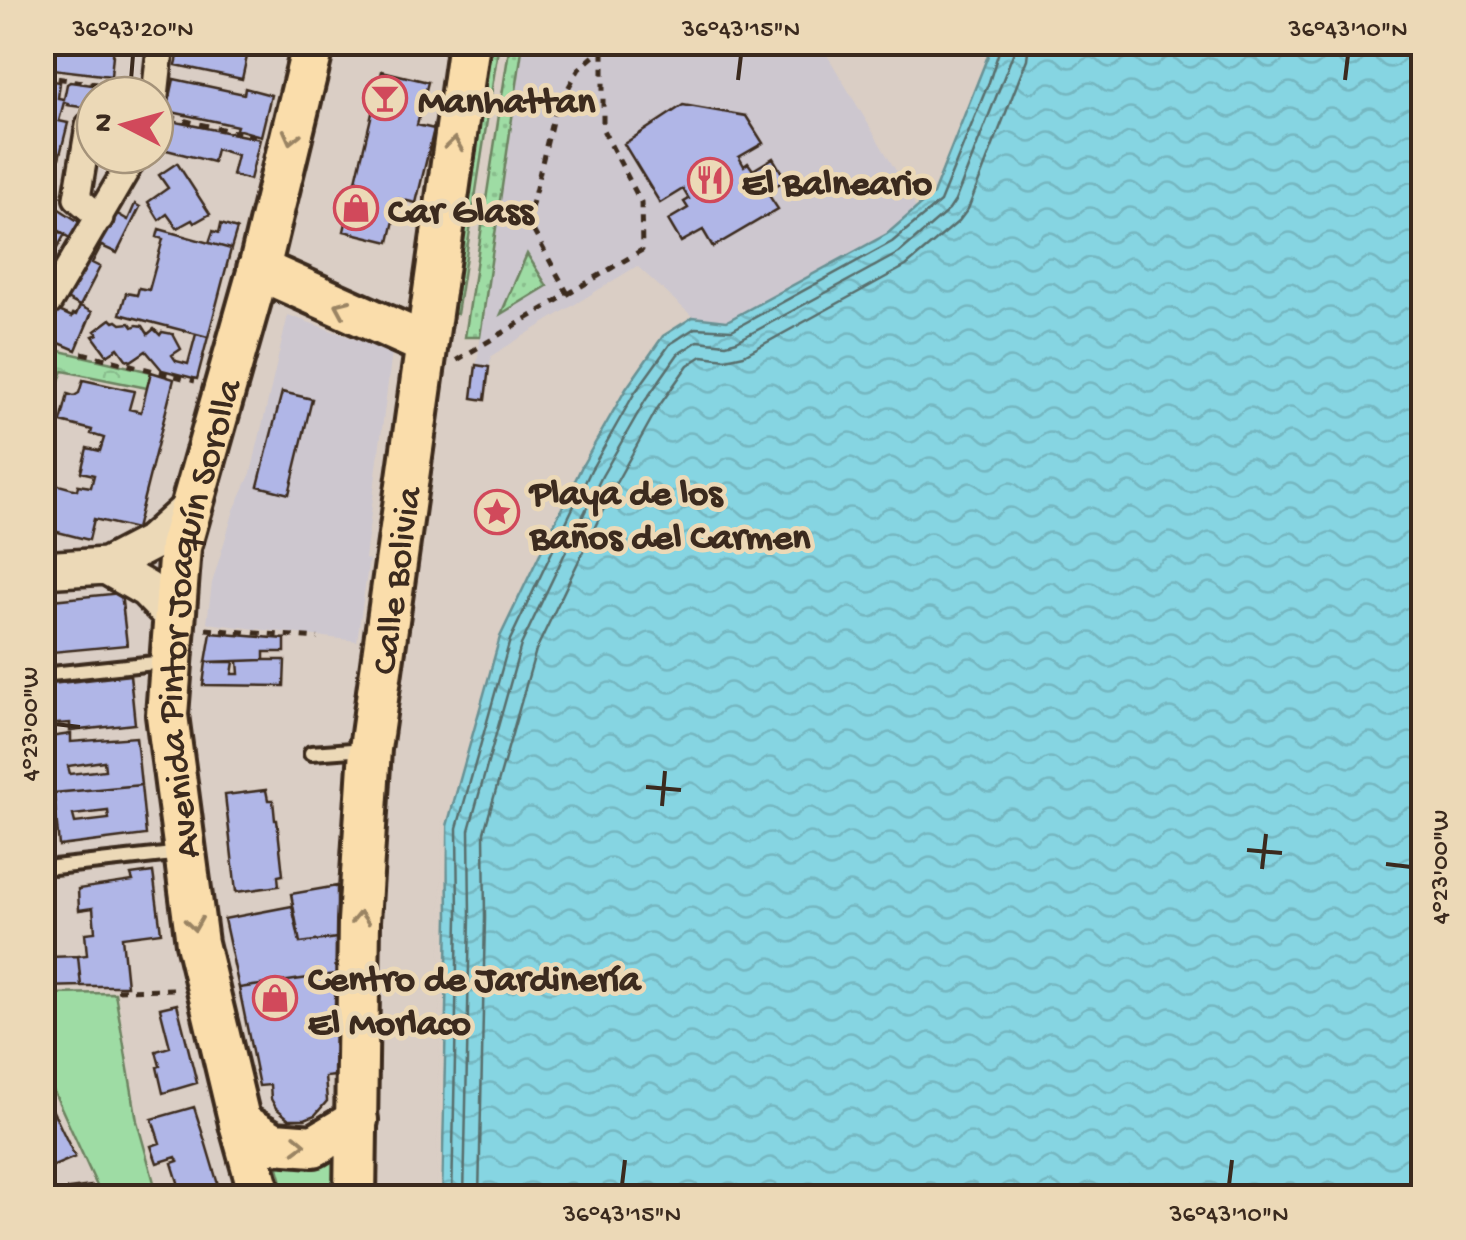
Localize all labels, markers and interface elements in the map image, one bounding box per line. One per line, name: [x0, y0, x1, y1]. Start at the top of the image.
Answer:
text: 36°43'20"N: [71, 17, 194, 46]
text: 36°43'15"N: [681, 17, 800, 46]
text: 36°43'10"N: [1287, 17, 1408, 46]
north arrow: [75, 75, 175, 175]
bar icon: Manhattan: [362, 75, 408, 121]
place label: Manhattan: [418, 82, 596, 126]
text: N: [87, 112, 122, 134]
one-way arrow: [282, 128, 303, 145]
one-way arrow: [443, 136, 464, 152]
restaurant icon: El Balneario: [687, 157, 733, 203]
place label: El Balneario: [742, 164, 932, 208]
shop icon: Car Glass: [333, 185, 379, 231]
place label: Car Glass: [388, 192, 536, 236]
one-way arrow: [334, 299, 352, 319]
street label: Avenida Pintor Joaquín Sorolla: [150, 373, 255, 861]
place label: Playa de los Baños del Carmen: [528, 474, 811, 562]
street label: Calle Bolivia: [365, 482, 435, 678]
place icon: Playa de los Baños del Carmen: [474, 489, 520, 535]
text: 4°23'00"W: [18, 667, 47, 781]
text: 4°23'00"W: [1428, 810, 1457, 924]
one-way arrow: [349, 909, 370, 925]
one-way arrow: [183, 917, 204, 933]
place label: Centro de Jardinería El Morlaco: [308, 960, 642, 1048]
shop icon: Centro de Jardinería El Morlaco: [252, 975, 298, 1021]
one-way arrow: [292, 1134, 307, 1155]
text: 36°43'15"N: [562, 1202, 681, 1231]
text: 36°43'10"N: [1168, 1202, 1289, 1231]

